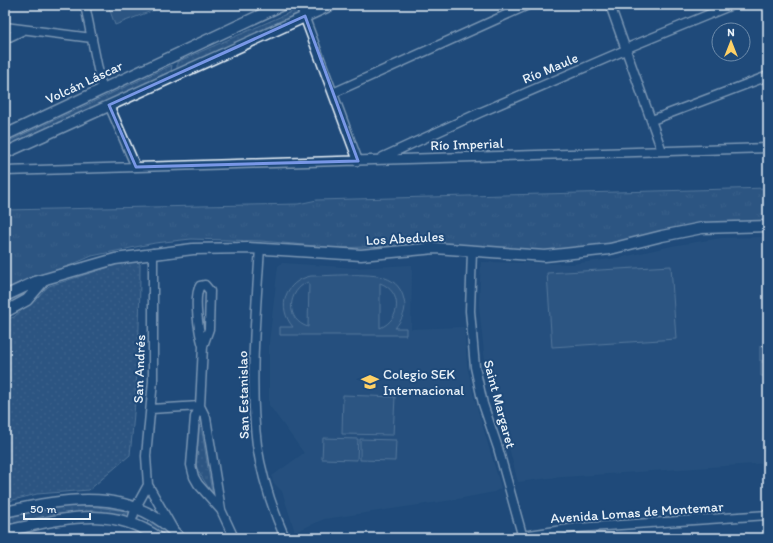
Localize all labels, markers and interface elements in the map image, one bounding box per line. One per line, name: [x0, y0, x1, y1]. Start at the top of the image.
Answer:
north arrow: [711, 22, 751, 62]
text: N: [727, 26, 735, 39]
street label: Río Maule: [520, 49, 581, 88]
street label: Volcán Láscar: [43, 57, 126, 108]
street label: Río Imperial: [430, 135, 504, 154]
street label: Los Abedules: [365, 228, 445, 249]
street label: San Andrés: [130, 334, 149, 404]
street label: San Estanislao: [234, 351, 253, 439]
street label: Saint Margaret: [480, 358, 519, 450]
place label: Colegio SEK Internacional: [383, 366, 464, 399]
school or university icon: Colegio SEK Internacional: [360, 372, 380, 392]
scale bar: [24, 495, 90, 521]
street label: Avenida Lomas de Montemar: [550, 498, 725, 527]
text: 50 m: [30, 502, 56, 516]

